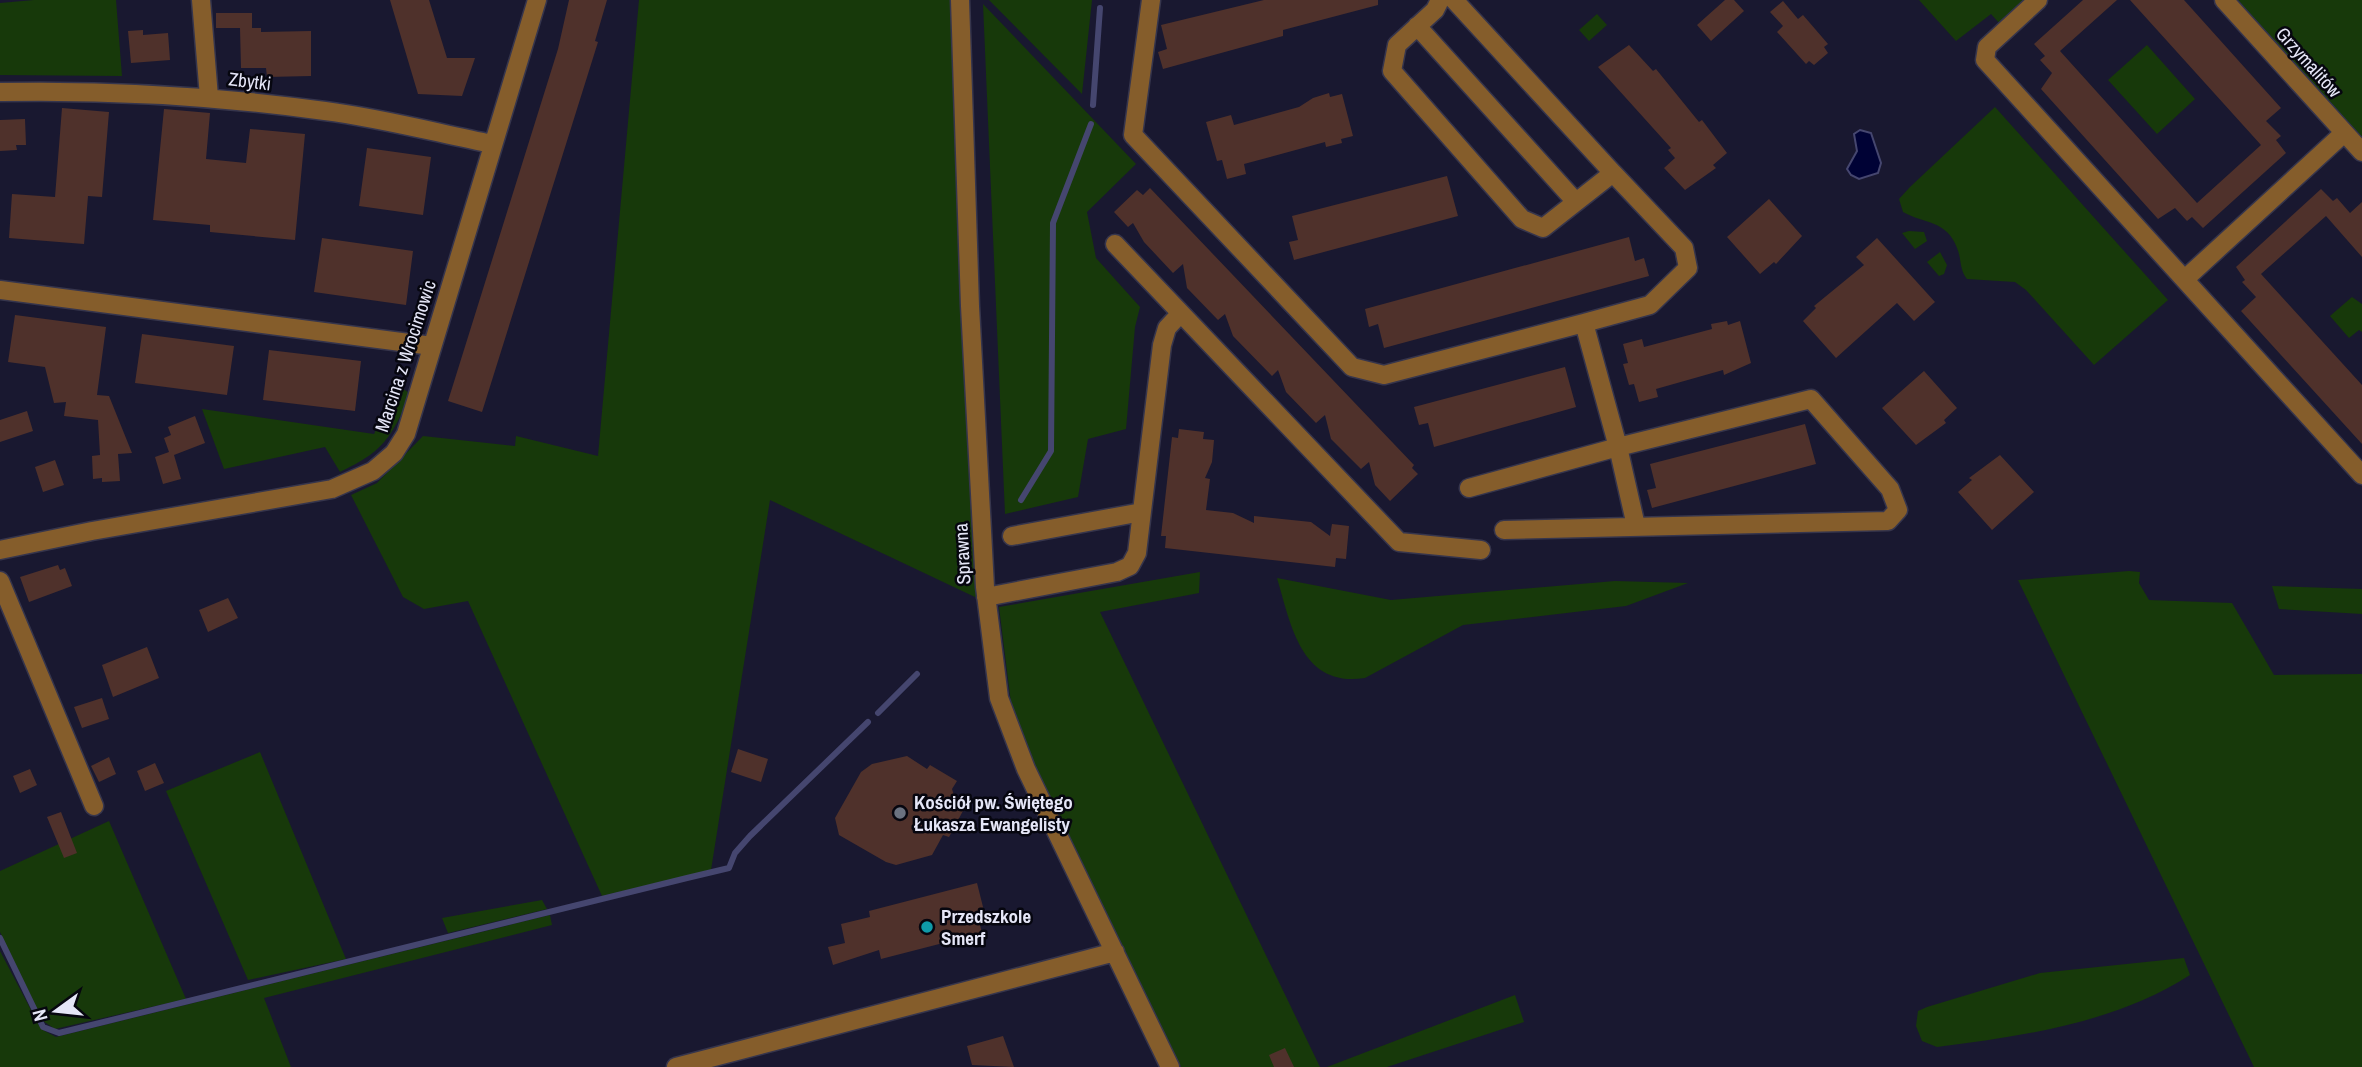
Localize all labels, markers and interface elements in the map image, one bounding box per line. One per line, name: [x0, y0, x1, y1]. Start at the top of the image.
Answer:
street label: Grzymalitów: [2270, 21, 2348, 103]
street label: Zbytki: [227, 66, 273, 96]
street label: Marcina z Wrocimowic: [368, 277, 442, 435]
street label: Sprawna: [947, 522, 977, 585]
place label: Kościół pw. Świętego Łukasza Ewangelisty: [914, 789, 1073, 837]
marker: Kościół pw. Świętego Łukasza Ewangelisty: [892, 805, 908, 821]
place label: Przedszkole Smerf: [941, 903, 1031, 951]
marker: Przedszkole Smerf: [919, 919, 935, 935]
north arrow: [21, 976, 91, 1046]
text: N: [26, 1007, 54, 1024]

